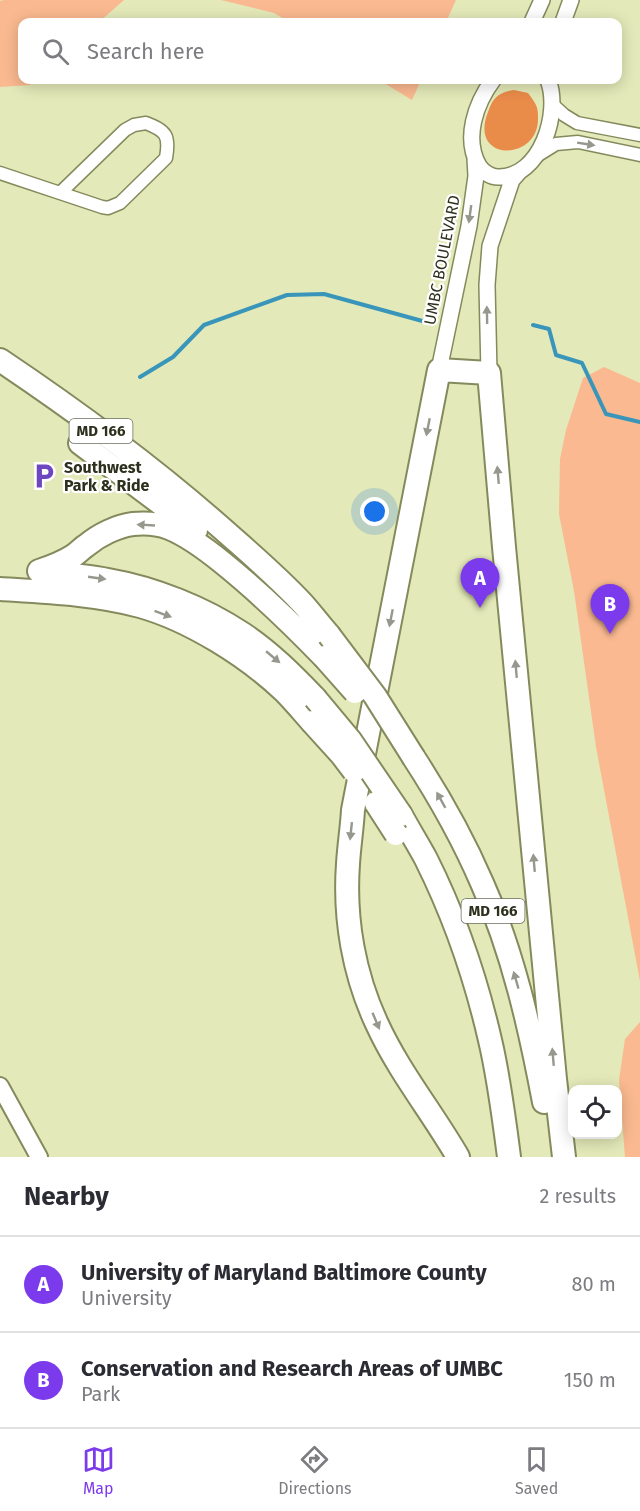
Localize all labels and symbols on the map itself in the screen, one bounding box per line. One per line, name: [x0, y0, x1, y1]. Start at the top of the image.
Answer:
one-way arrow: [576, 139, 595, 148]
street label: UMBC BOULEVARD: [420, 194, 464, 326]
one-way arrow: [466, 205, 475, 224]
one-way arrow: [482, 305, 492, 324]
one-way arrow: [423, 418, 432, 437]
road number: MD 166: [70, 419, 132, 443]
place label: Southwest Park & Ride: [64, 458, 150, 495]
parking icon: Southwest Park & Ride: [29, 461, 59, 491]
one-way arrow: [493, 465, 503, 484]
your location: [360, 497, 389, 526]
one-way arrow: [136, 520, 155, 530]
pin: A: [460, 558, 500, 608]
one-way arrow: [88, 574, 107, 583]
pin: B: [590, 584, 630, 634]
one-way arrow: [386, 609, 395, 628]
one-way arrow: [154, 610, 172, 620]
one-way arrow: [265, 650, 280, 663]
one-way arrow: [511, 659, 521, 678]
one-way arrow: [436, 792, 446, 809]
one-way arrow: [346, 821, 356, 840]
one-way arrow: [529, 853, 539, 872]
road number: MD 166: [462, 899, 524, 923]
one-way arrow: [511, 971, 520, 989]
one-way arrow: [371, 1013, 381, 1031]
one-way arrow: [548, 1048, 558, 1067]

